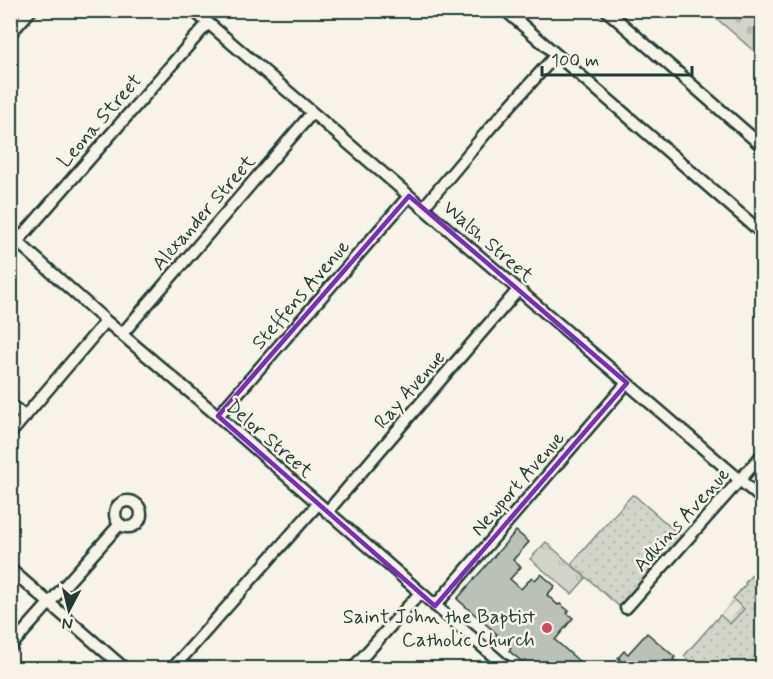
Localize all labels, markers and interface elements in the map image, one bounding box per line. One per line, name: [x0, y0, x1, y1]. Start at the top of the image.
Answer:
scale bar: [542, 39, 692, 77]
text: 100 m: [551, 49, 599, 73]
street label: Leona Street: [52, 68, 149, 174]
street label: Alexander Street: [146, 149, 262, 277]
street label: Walsh Street: [437, 195, 540, 289]
street label: Steffens Avenue: [246, 234, 356, 356]
street label: Ray Avenue: [368, 345, 452, 435]
street label: Delor Street: [220, 394, 319, 485]
street label: Newport Avenue: [465, 426, 571, 542]
street label: Adkins Avenue: [628, 462, 737, 578]
north arrow: [39, 580, 99, 640]
place label: Saint John the Baptist Catholic Church: [343, 604, 535, 654]
text: N: [61, 612, 74, 634]
marker: Saint John the Baptist Catholic Church: [540, 621, 554, 635]

